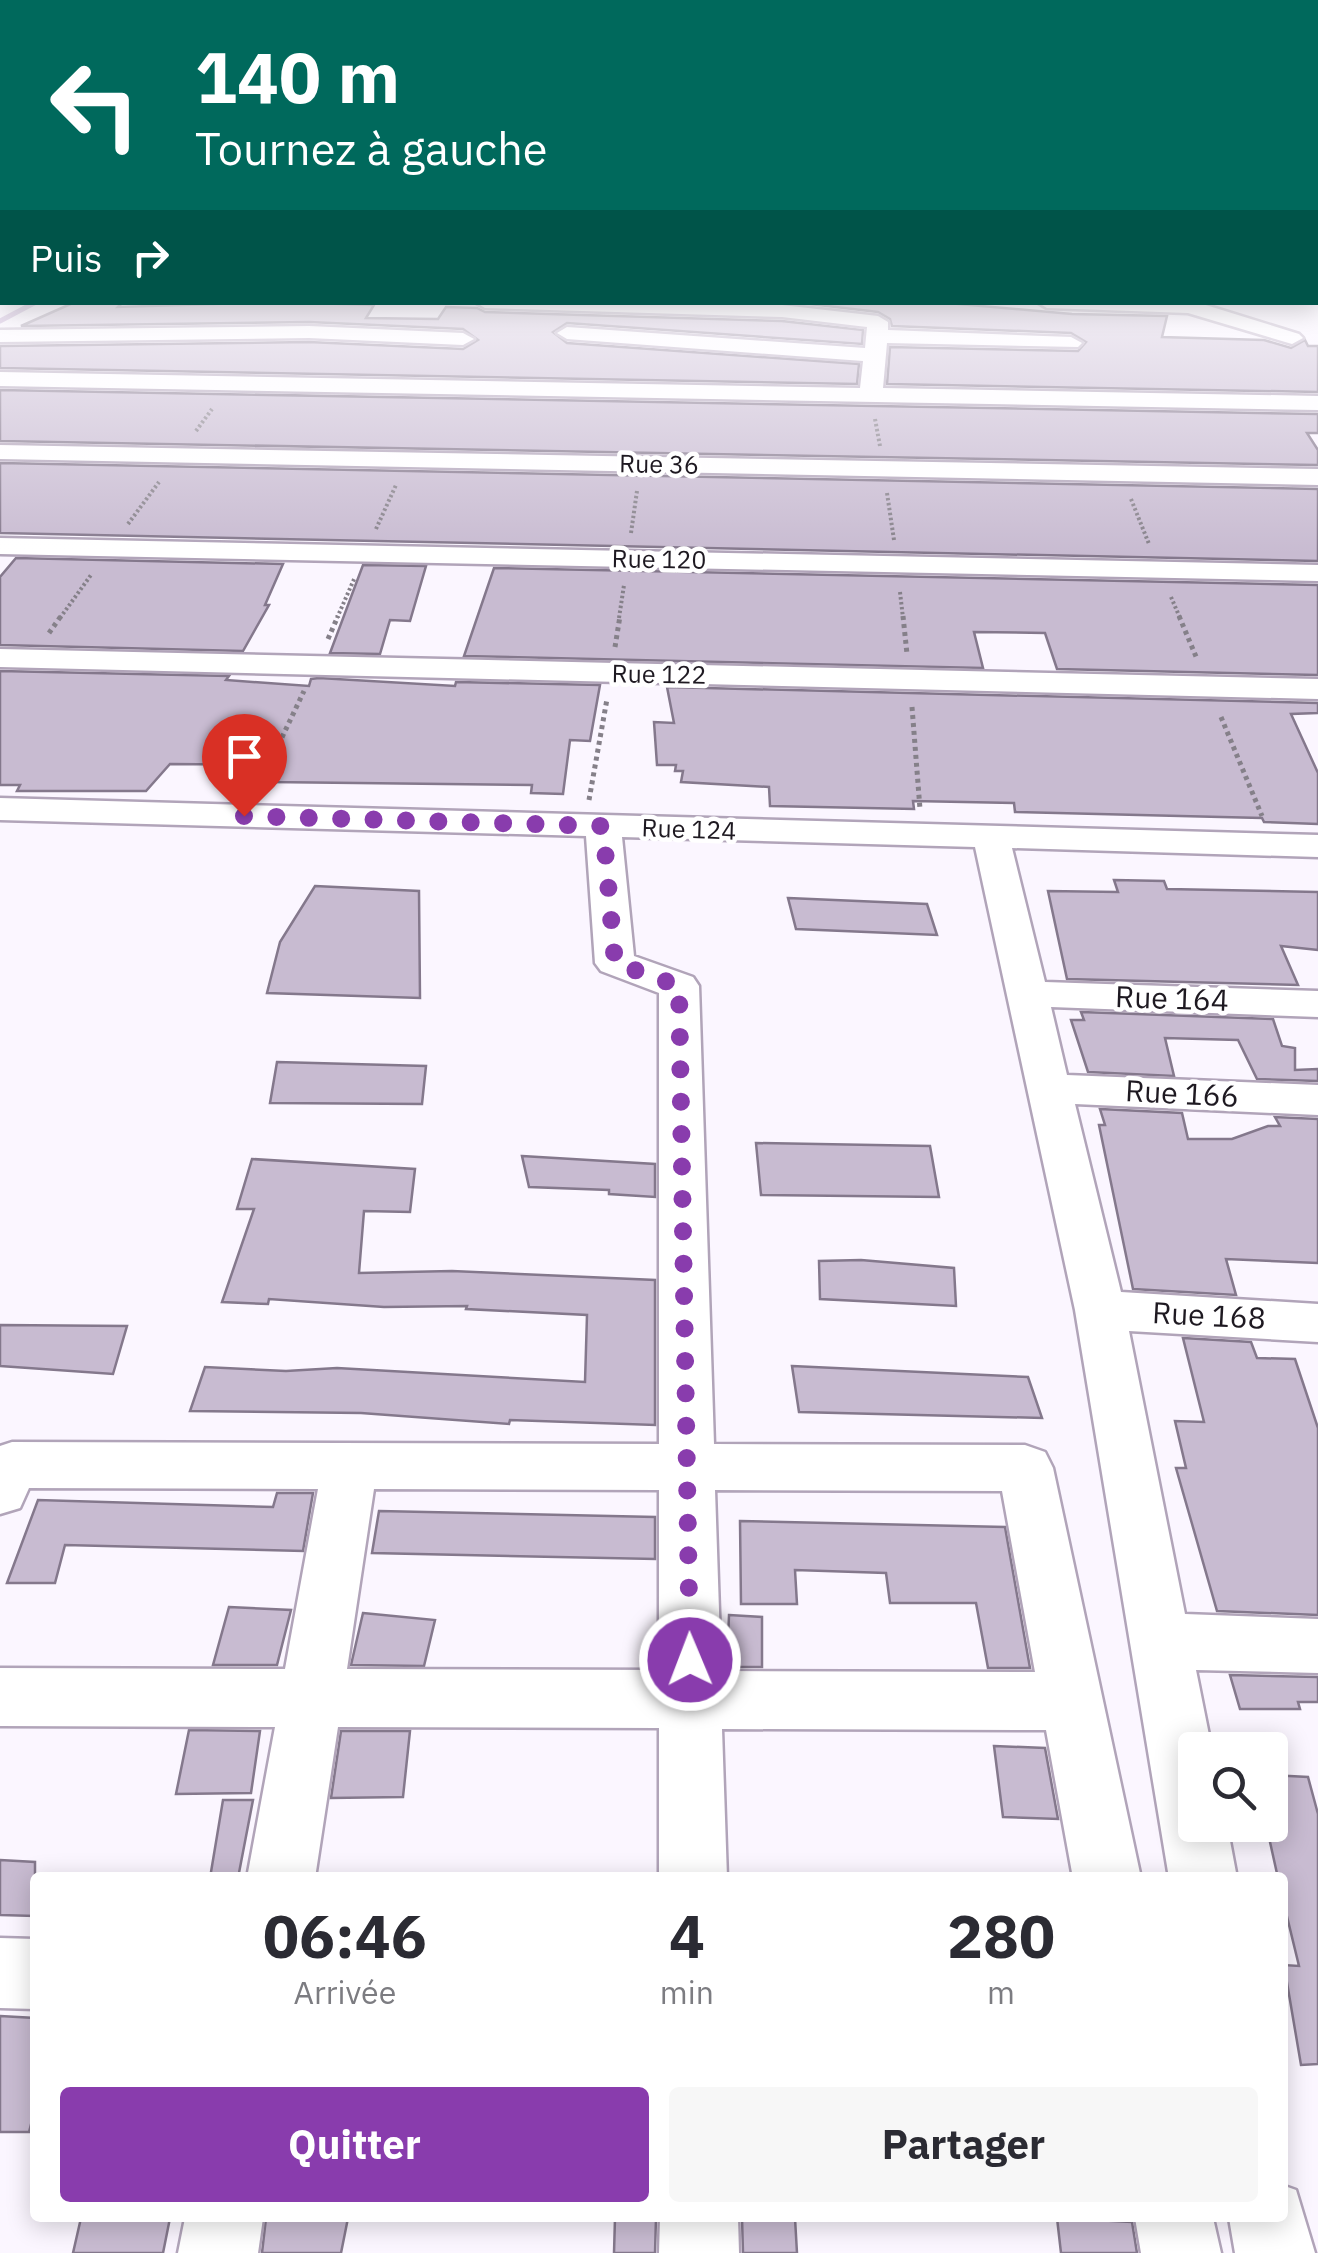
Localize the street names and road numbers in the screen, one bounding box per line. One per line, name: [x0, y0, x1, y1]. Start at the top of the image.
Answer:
street label: Rue 36: [619, 446, 699, 481]
street label: Rue 120: [611, 541, 707, 576]
street label: Rue 122: [611, 656, 707, 691]
street label: Rue 124: [641, 810, 737, 847]
street label: Rue 164: [1115, 976, 1230, 1019]
street label: Rue 166: [1124, 1070, 1240, 1115]
street label: Rue 168: [1151, 1292, 1267, 1337]

